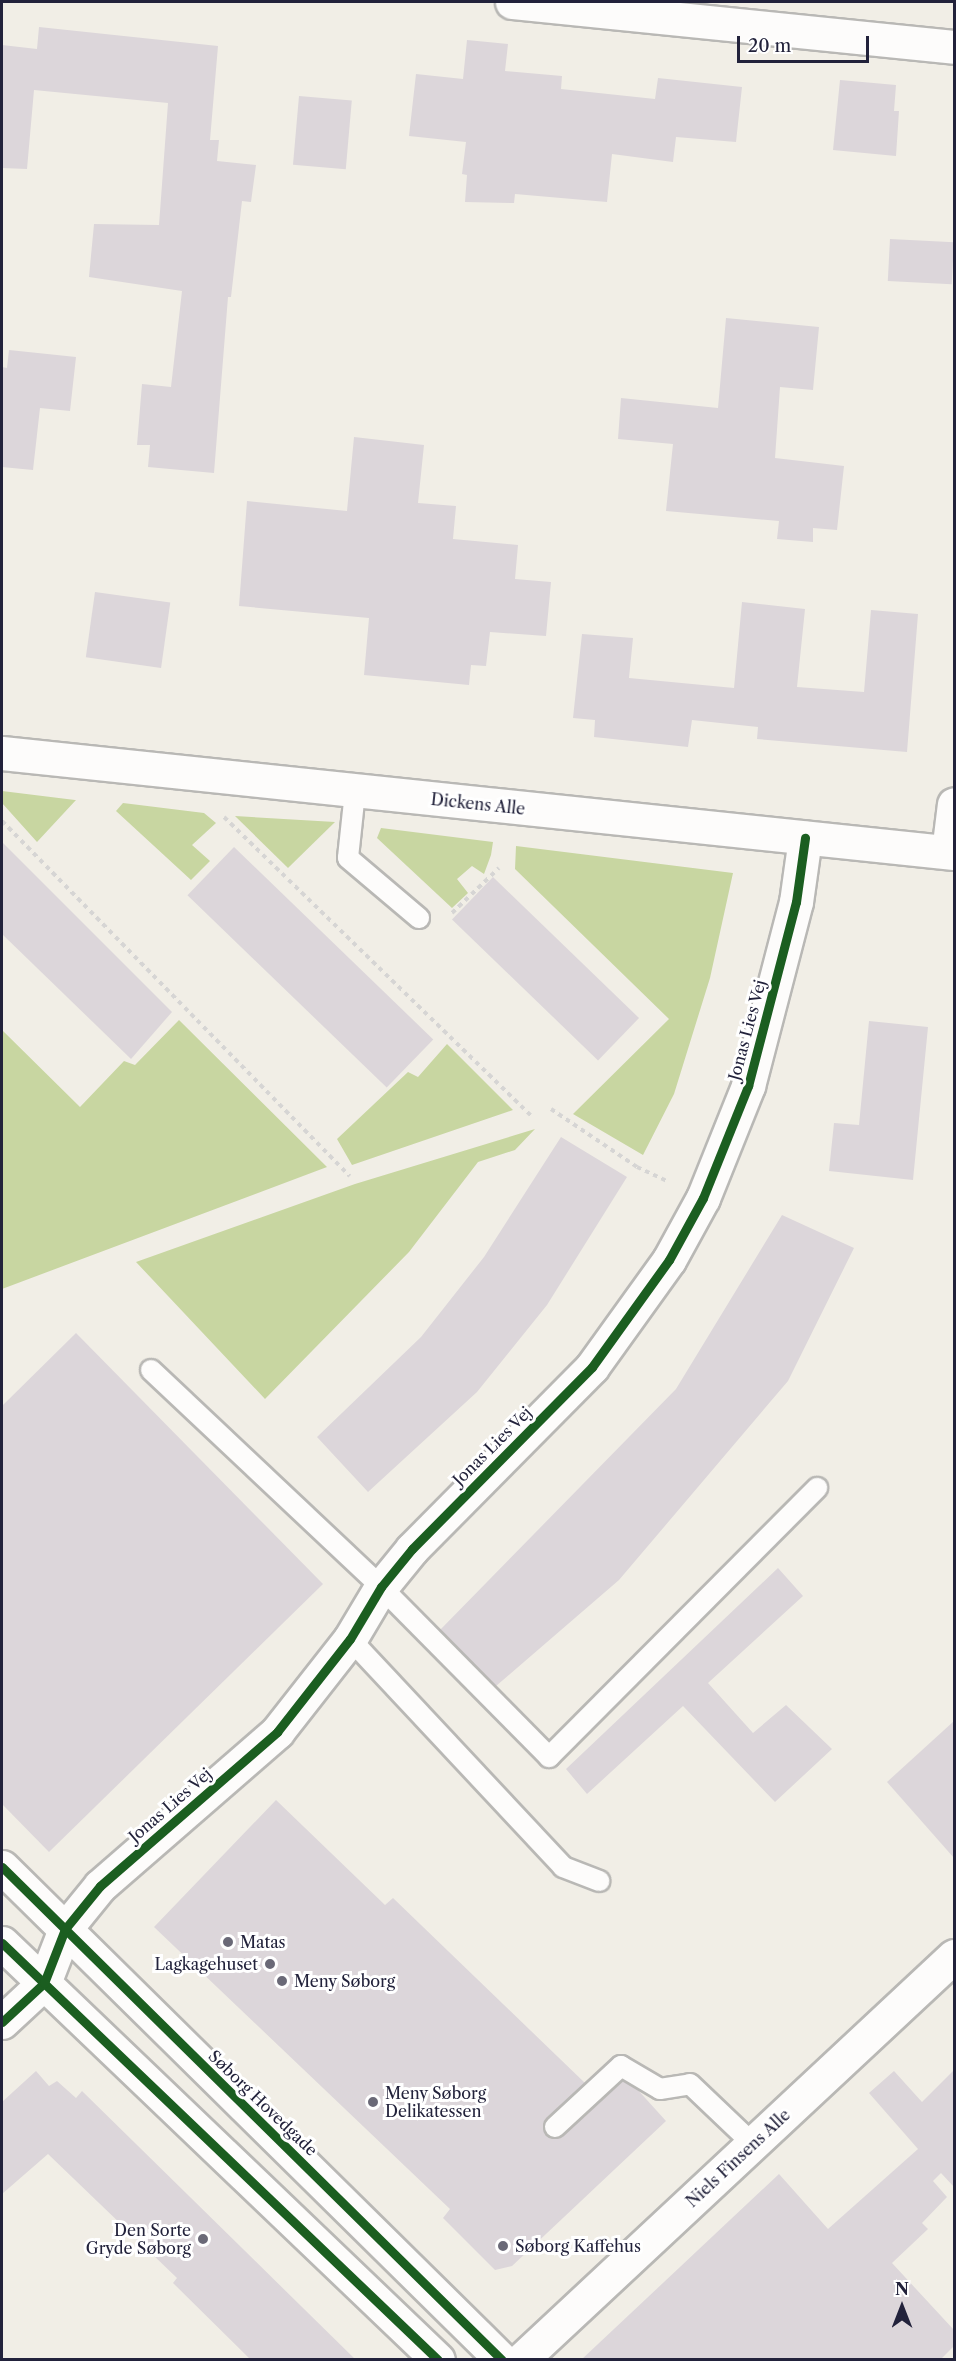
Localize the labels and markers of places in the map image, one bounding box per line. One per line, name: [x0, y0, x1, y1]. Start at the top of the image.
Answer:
place label: Matas: [240, 1932, 286, 1952]
marker: Matas: [221, 1935, 235, 1949]
place label: Lagkagehuset: [154, 1954, 258, 1974]
marker: Lagkagehuset: [263, 1957, 277, 1971]
place label: Meny Søborg: [294, 1971, 396, 1991]
marker: Meny Søborg: [275, 1974, 289, 1988]
place label: Meny Søborg Delikatessen: [385, 2083, 487, 2121]
marker: Meny Søborg Delikatessen: [366, 2095, 380, 2109]
place label: Den Sorte Gryde Søborg: [86, 2220, 191, 2258]
marker: Den Sorte Gryde Søborg: [196, 2232, 210, 2246]
place label: Søborg Kaffehus: [515, 2236, 641, 2256]
marker: Søborg Kaffehus: [496, 2239, 510, 2253]

